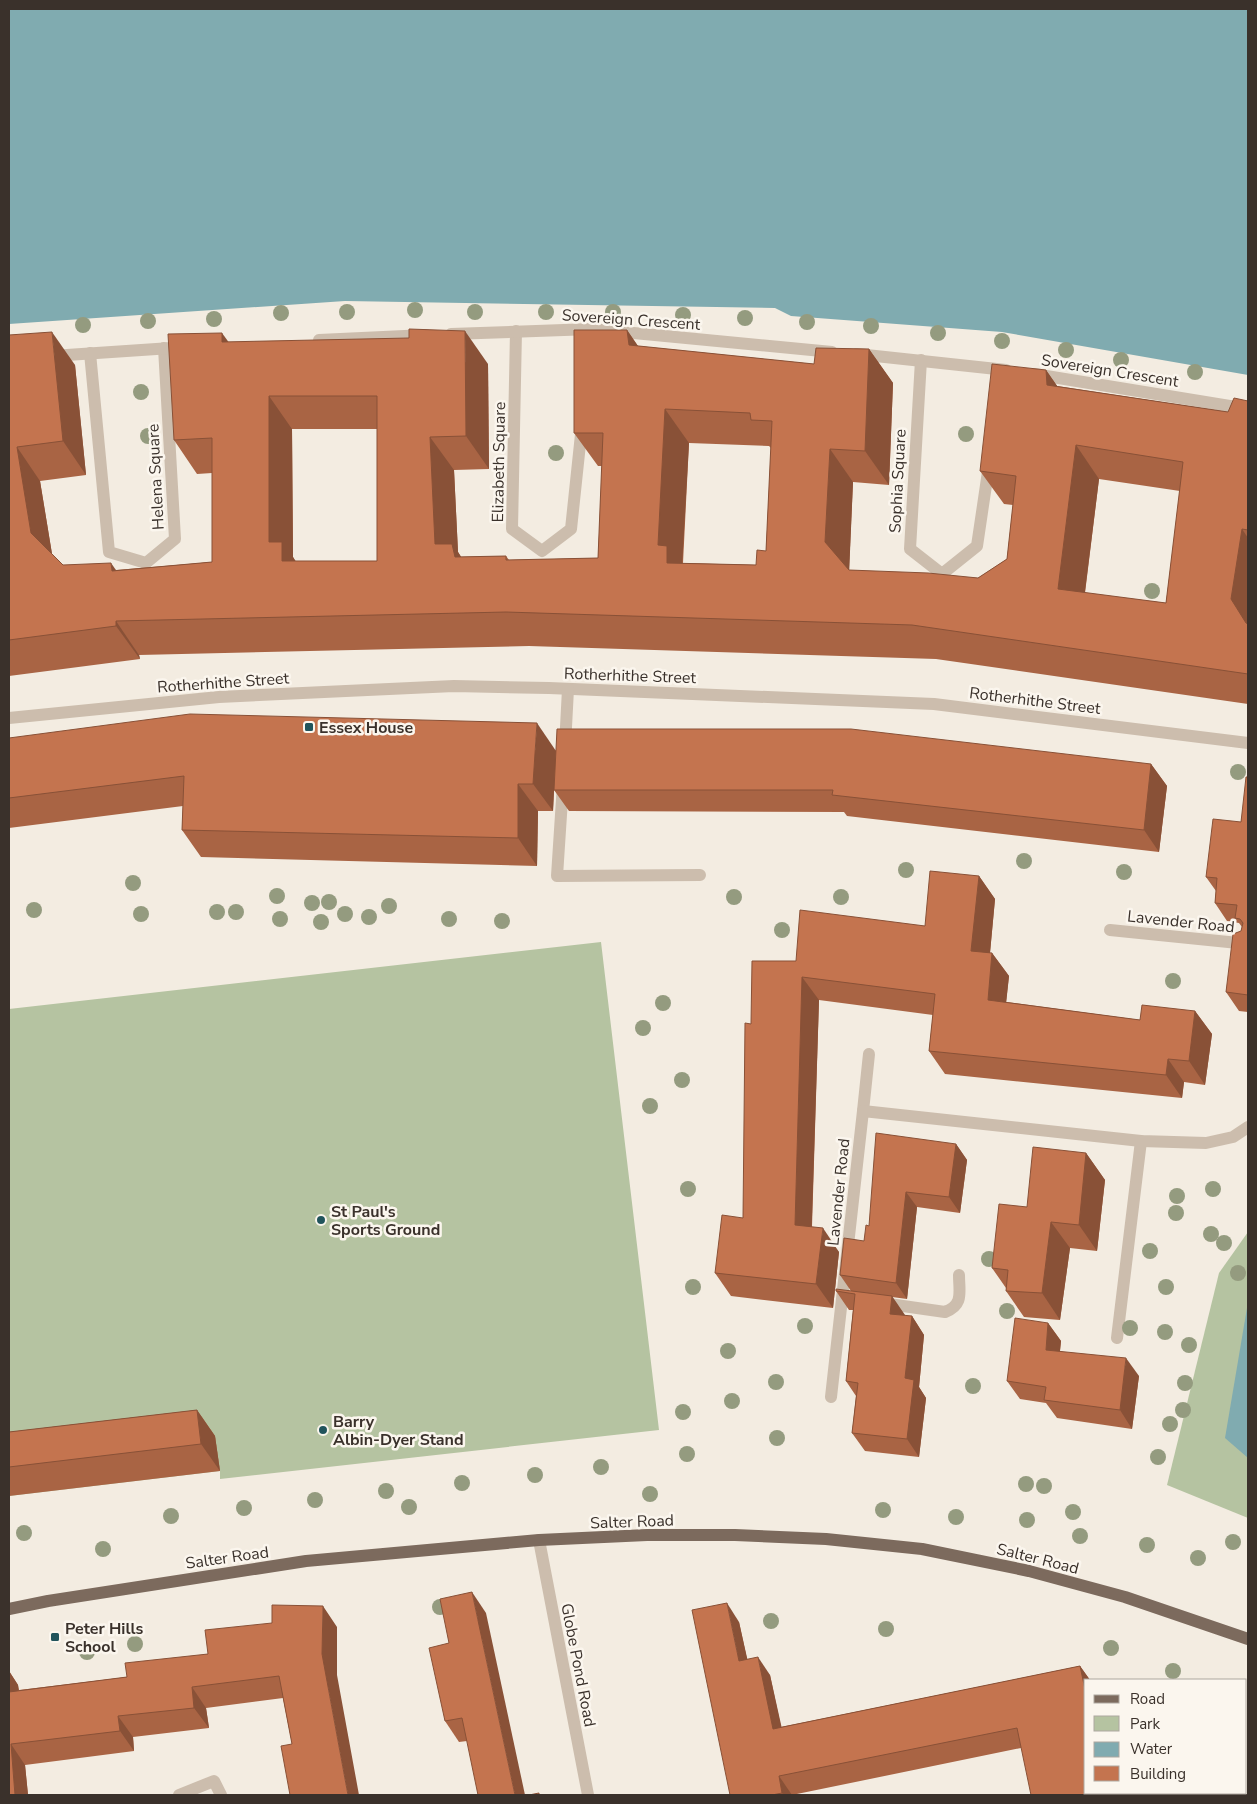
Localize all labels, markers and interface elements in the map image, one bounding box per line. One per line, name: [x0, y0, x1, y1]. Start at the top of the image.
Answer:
street label: Sovereign Crescent: [561, 304, 701, 336]
street label: Sovereign Crescent: [1040, 349, 1180, 393]
street label: Elizabeth Square: [487, 401, 511, 523]
street label: Helena Square: [142, 423, 170, 531]
street label: Sophia Square: [884, 428, 912, 534]
street label: Rotherhithe Street: [564, 663, 697, 689]
street label: Rotherhithe Street: [156, 667, 290, 699]
street label: Rotherhithe Street: [968, 682, 1102, 720]
place label: Essex House: [319, 717, 413, 739]
marker: Essex House: [303, 721, 315, 733]
street label: Lavender Road: [1126, 905, 1236, 939]
street label: Lavender Road: [822, 1137, 856, 1247]
place label: St Paul's Sports Ground: [331, 1201, 440, 1241]
marker: St Paul's Sports Ground: [315, 1214, 327, 1226]
place label: Barry Albin-Dyer Stand: [333, 1411, 464, 1451]
marker: Barry Albin-Dyer Stand: [317, 1424, 329, 1436]
street label: Salter Road: [590, 1510, 674, 1534]
street label: Salter Road: [994, 1538, 1081, 1580]
street label: Salter Road: [184, 1541, 270, 1575]
street label: Globe Pond Road: [555, 1601, 601, 1729]
place label: Peter Hills School: [65, 1618, 144, 1658]
marker: Peter Hills School: [49, 1631, 61, 1643]
legend: [1084, 1679, 1247, 1794]
text: Road: [1130, 1689, 1165, 1709]
text: Park: [1130, 1714, 1160, 1734]
text: Water: [1130, 1739, 1173, 1759]
text: Building: [1130, 1764, 1186, 1784]

